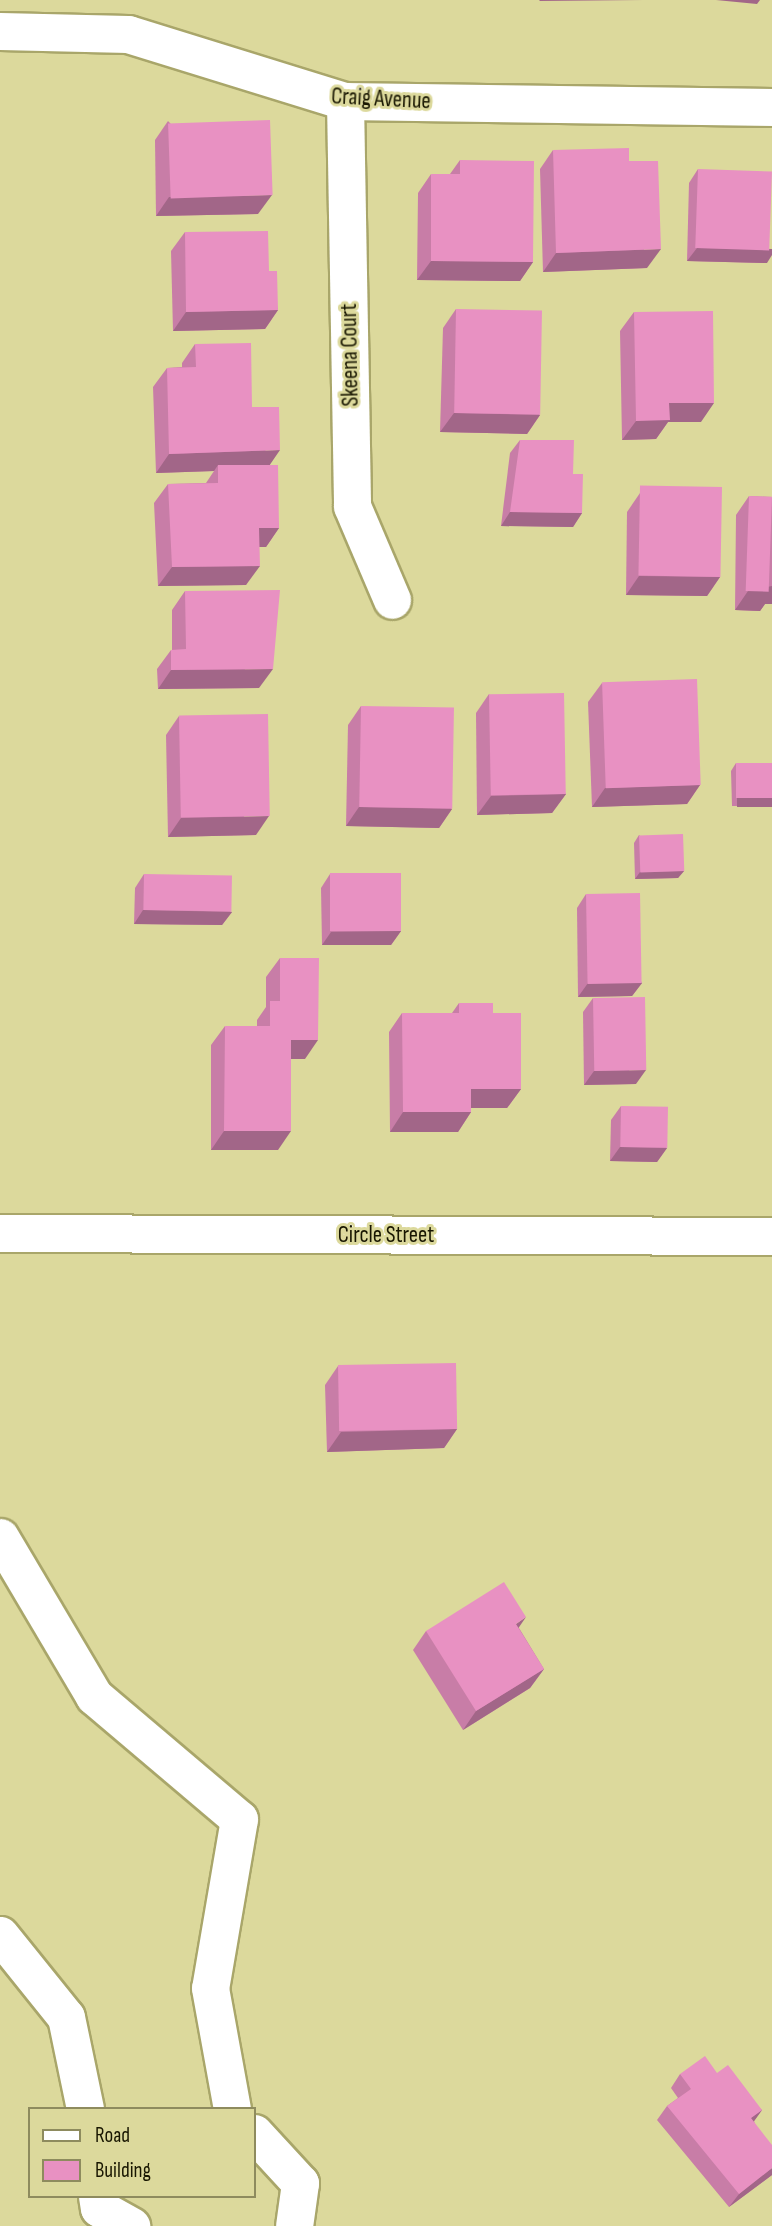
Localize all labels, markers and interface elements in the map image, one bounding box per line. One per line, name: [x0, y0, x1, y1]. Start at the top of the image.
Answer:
street label: Craig Avenue: [331, 83, 431, 115]
street label: Skeena Court: [335, 303, 365, 407]
street label: Circle Street: [338, 1221, 434, 1249]
legend: [28, 2107, 256, 2198]
text: Road: [95, 2123, 130, 2148]
text: Building: [95, 2158, 151, 2183]

